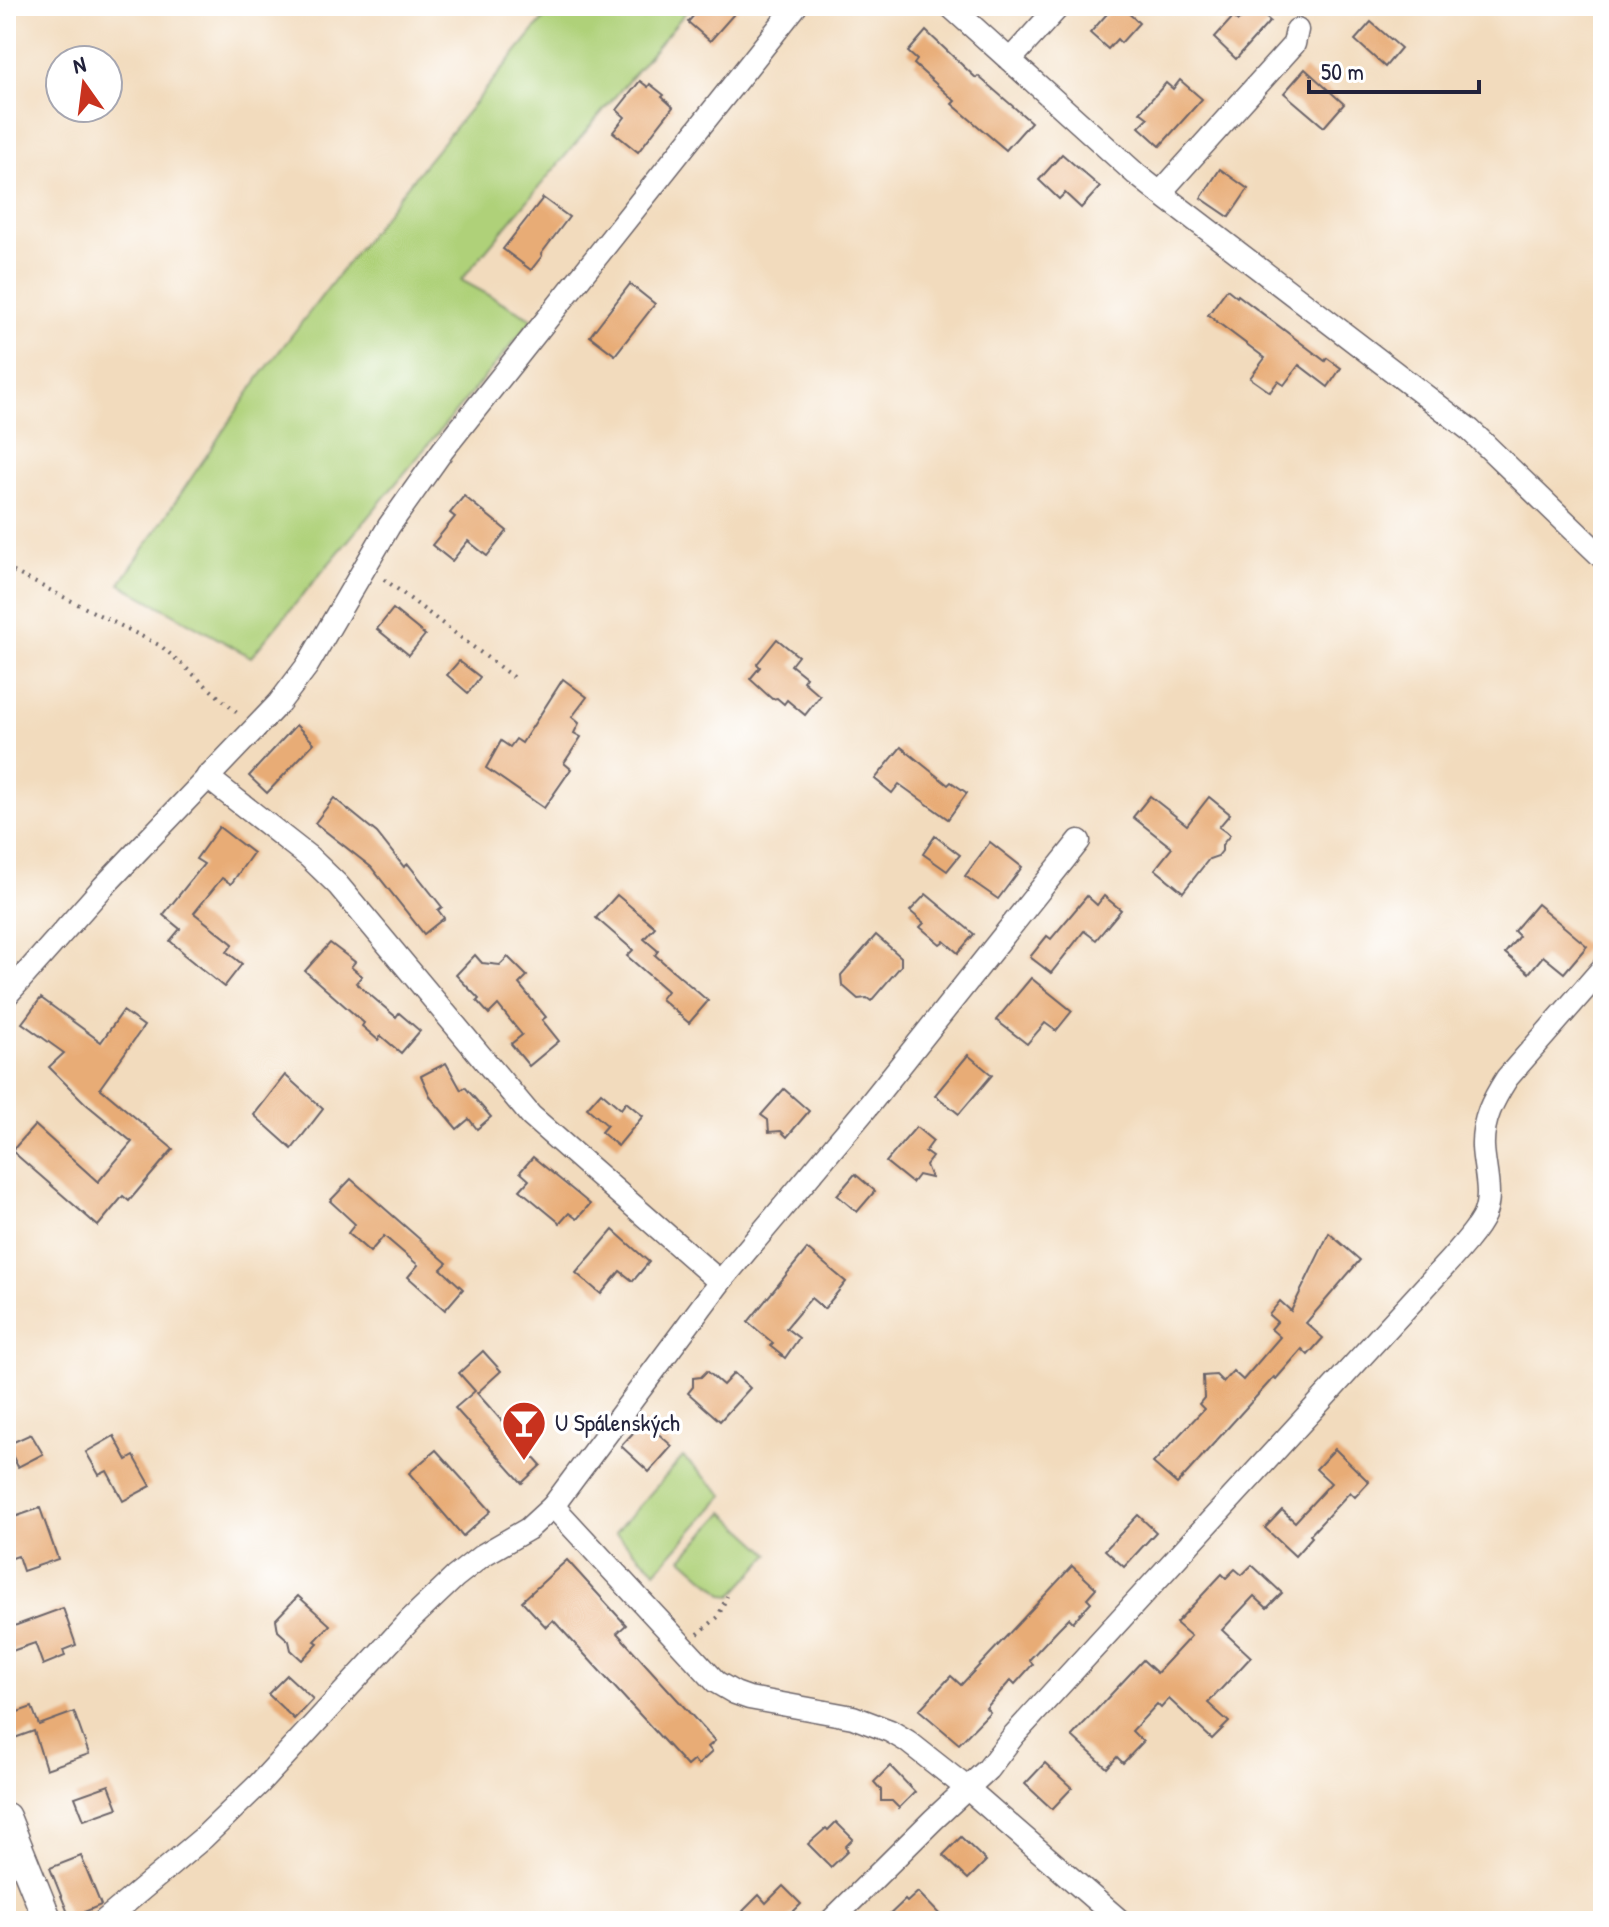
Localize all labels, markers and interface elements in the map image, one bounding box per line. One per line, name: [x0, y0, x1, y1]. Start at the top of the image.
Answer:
north arrow: [44, 44, 124, 124]
scale bar: [1309, 44, 1479, 94]
text: N: [70, 49, 89, 81]
text: 50 m: [1321, 55, 1364, 87]
bar icon: U Spálenských: [500, 1399, 548, 1462]
place label: U Spálenských: [555, 1406, 680, 1438]

